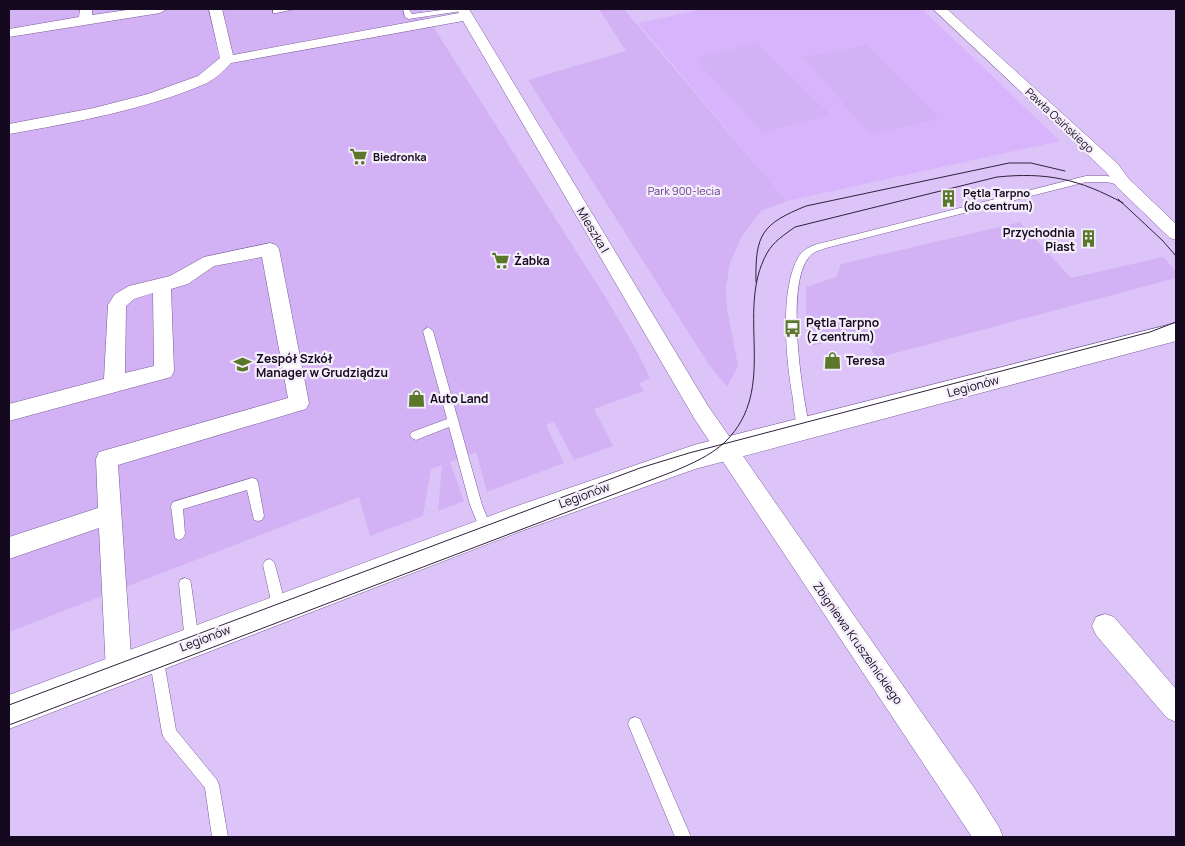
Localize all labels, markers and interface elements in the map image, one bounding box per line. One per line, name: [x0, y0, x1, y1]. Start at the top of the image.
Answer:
street label: Pawła Osińskiego: [1022, 84, 1098, 156]
supermarket icon: Biedronka: [349, 146, 369, 166]
place label: Biedronka: [373, 149, 427, 164]
park label: Park 900-lecia: [648, 183, 720, 198]
place label: Pętla Tarpno (do centrum): [963, 185, 1034, 213]
building icon: Pętla Tarpno (do centrum): [939, 188, 959, 208]
street label: Mieszka I: [573, 204, 613, 256]
place label: Przychodnia Piast: [1003, 224, 1075, 255]
building icon: Przychodnia Piast: [1079, 229, 1099, 249]
supermarket icon: Żabka: [490, 250, 510, 270]
place label: Żabka: [514, 252, 550, 269]
place label: Pętla Tarpno (z centrum): [806, 314, 879, 345]
bus stop icon: Pętla Tarpno (z centrum): [782, 319, 802, 339]
place label: Zespół Szkół Manager w Grudziądzu: [256, 350, 388, 381]
shop icon: Teresa: [822, 350, 842, 370]
place label: Teresa: [846, 352, 885, 369]
school or university icon: Zespół Szkół Manager w Grudziądzu: [232, 355, 252, 375]
street label: Legionów: [945, 371, 1001, 401]
shop icon: Auto Land: [406, 388, 426, 408]
place label: Auto Land: [430, 390, 488, 407]
street label: Legionów: [556, 478, 612, 512]
street label: Zbigniewa Kruszelnickiego: [809, 578, 907, 708]
street label: Legionów: [177, 621, 233, 655]

